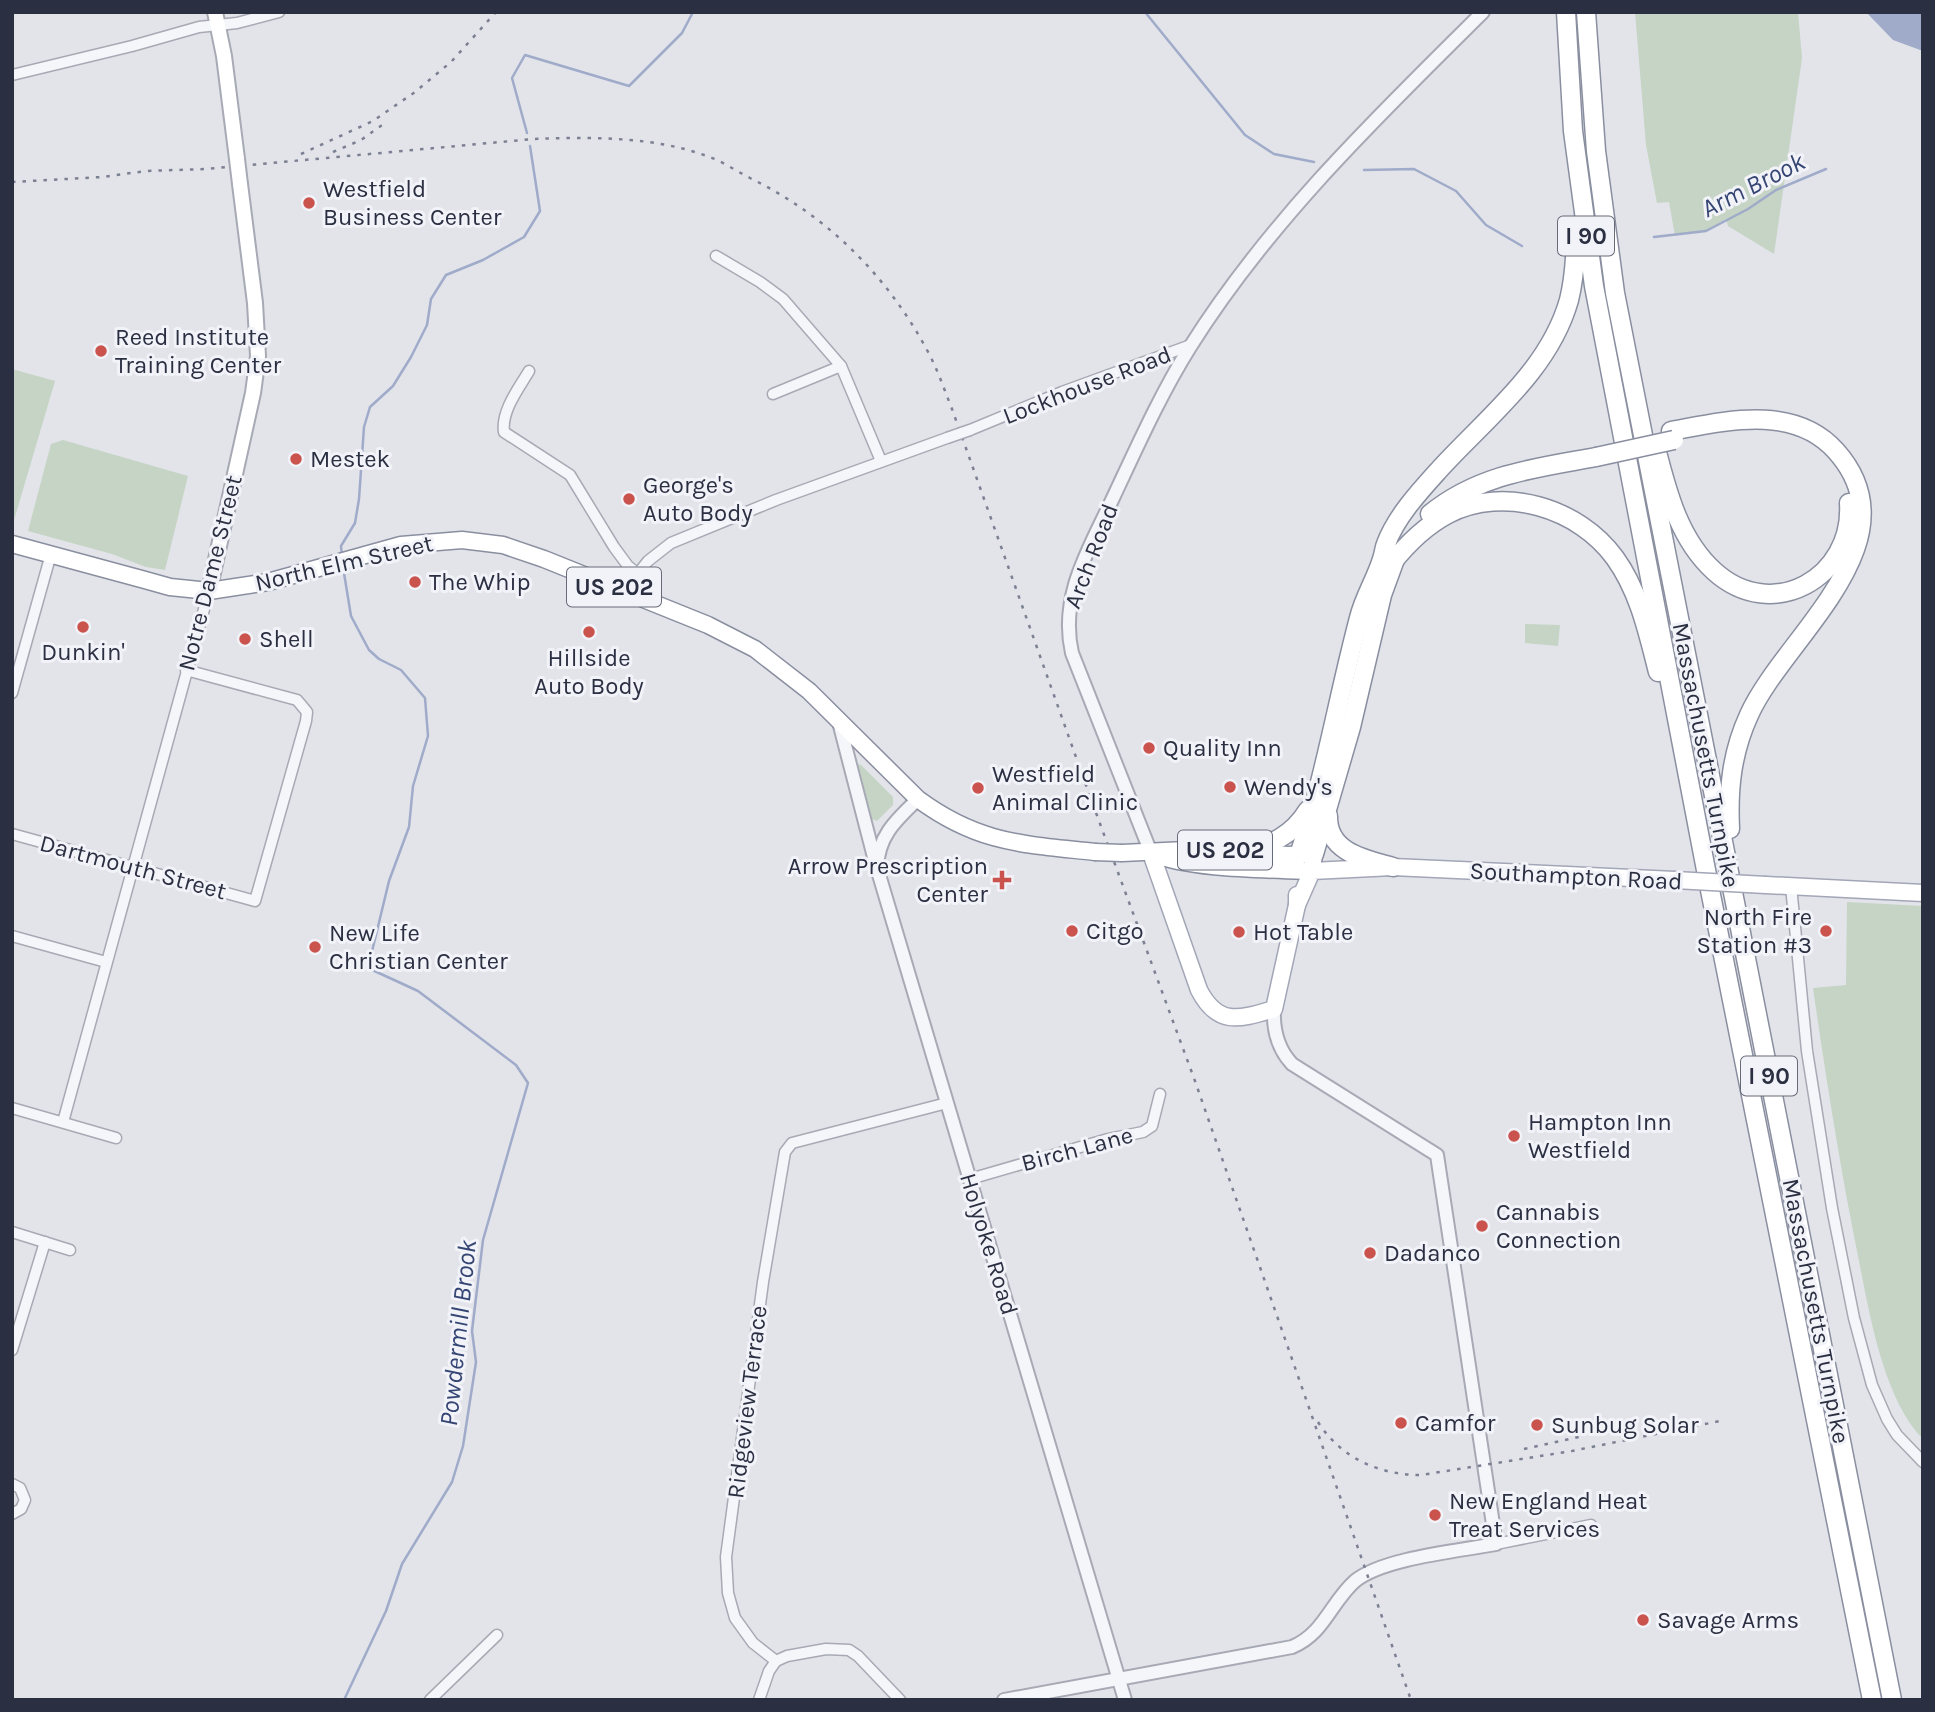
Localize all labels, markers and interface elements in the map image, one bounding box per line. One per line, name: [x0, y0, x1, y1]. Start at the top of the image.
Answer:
water label: Arm Brook: [1696, 145, 1811, 224]
place label: Westfield Business Center: [323, 175, 502, 231]
marker: Westfield Business Center: [301, 195, 317, 211]
road number: I 90: [1558, 216, 1614, 256]
place label: Reed Institute Training Center: [115, 323, 282, 379]
street label: Lockhouse Road: [999, 340, 1175, 430]
marker: Reed Institute Training Center: [93, 343, 109, 359]
place label: Mestek: [310, 445, 390, 473]
marker: Mestek: [288, 451, 304, 467]
place label: George's Auto Body: [643, 471, 753, 527]
street label: Notre Dame Street: [172, 472, 248, 674]
marker: George's Auto Body: [621, 491, 637, 507]
street label: Arch Road: [1058, 500, 1124, 612]
street label: North Elm Street: [252, 529, 436, 597]
place label: The Whip: [429, 568, 531, 596]
road number: US 202: [567, 568, 661, 607]
marker: The Whip: [407, 574, 423, 590]
marker: Dunkin': [75, 619, 91, 635]
street label: Massachusetts Turnpike: [1667, 620, 1745, 890]
marker: Hillside Auto Body: [581, 624, 597, 640]
place label: Shell: [259, 625, 314, 653]
marker: Shell: [237, 631, 253, 647]
place label: Dunkin': [41, 638, 125, 666]
place label: Hillside Auto Body: [534, 644, 644, 700]
place label: Quality Inn: [1163, 734, 1282, 762]
marker: Quality Inn: [1141, 740, 1157, 756]
place label: Westfield Animal Clinic: [992, 760, 1138, 816]
place label: Wendy's: [1244, 773, 1333, 801]
marker: Wendy's: [1222, 779, 1238, 795]
marker: Westfield Animal Clinic: [970, 780, 986, 796]
street label: Dartmouth Street: [37, 829, 229, 905]
road number: US 202: [1178, 830, 1272, 870]
place label: Arrow Prescription Center: [788, 852, 988, 908]
street label: Southampton Road: [1469, 856, 1683, 896]
marker: Arrow Prescription Center: [994, 872, 1010, 888]
place label: North Fire Station #3: [1697, 903, 1812, 959]
place label: Citgo: [1086, 917, 1144, 945]
place label: Hot Table: [1253, 918, 1353, 946]
place label: New Life Christian Center: [329, 919, 508, 975]
marker: Citgo: [1064, 923, 1080, 939]
marker: North Fire Station #3: [1818, 923, 1834, 939]
marker: Hot Table: [1231, 924, 1247, 940]
marker: New Life Christian Center: [307, 939, 323, 955]
road number: I 90: [1741, 1056, 1797, 1096]
place label: Hampton Inn Westfield: [1528, 1108, 1672, 1164]
street label: Birch Lane: [1018, 1121, 1136, 1177]
marker: Hampton Inn Westfield: [1506, 1128, 1522, 1144]
street label: Holyoke Road: [954, 1170, 1024, 1318]
street label: Massachusetts Turnpike: [1777, 1176, 1855, 1446]
place label: Cannabis Connection: [1496, 1198, 1621, 1254]
marker: Cannabis Connection: [1474, 1218, 1490, 1234]
water label: Powdermill Brook: [433, 1237, 483, 1428]
place label: Dadanco: [1384, 1239, 1480, 1267]
marker: Dadanco: [1362, 1245, 1378, 1261]
street label: Ridgeview Terrace: [721, 1304, 773, 1500]
place label: Camfor: [1415, 1409, 1496, 1437]
place label: Sunbug Solar: [1551, 1411, 1699, 1439]
marker: Camfor: [1393, 1415, 1409, 1431]
marker: Sunbug Solar: [1529, 1417, 1545, 1433]
place label: New England Heat Treat Services: [1449, 1487, 1647, 1543]
marker: New England Heat Treat Services: [1427, 1507, 1443, 1523]
place label: Savage Arms: [1657, 1606, 1799, 1634]
marker: Savage Arms: [1635, 1612, 1651, 1628]

